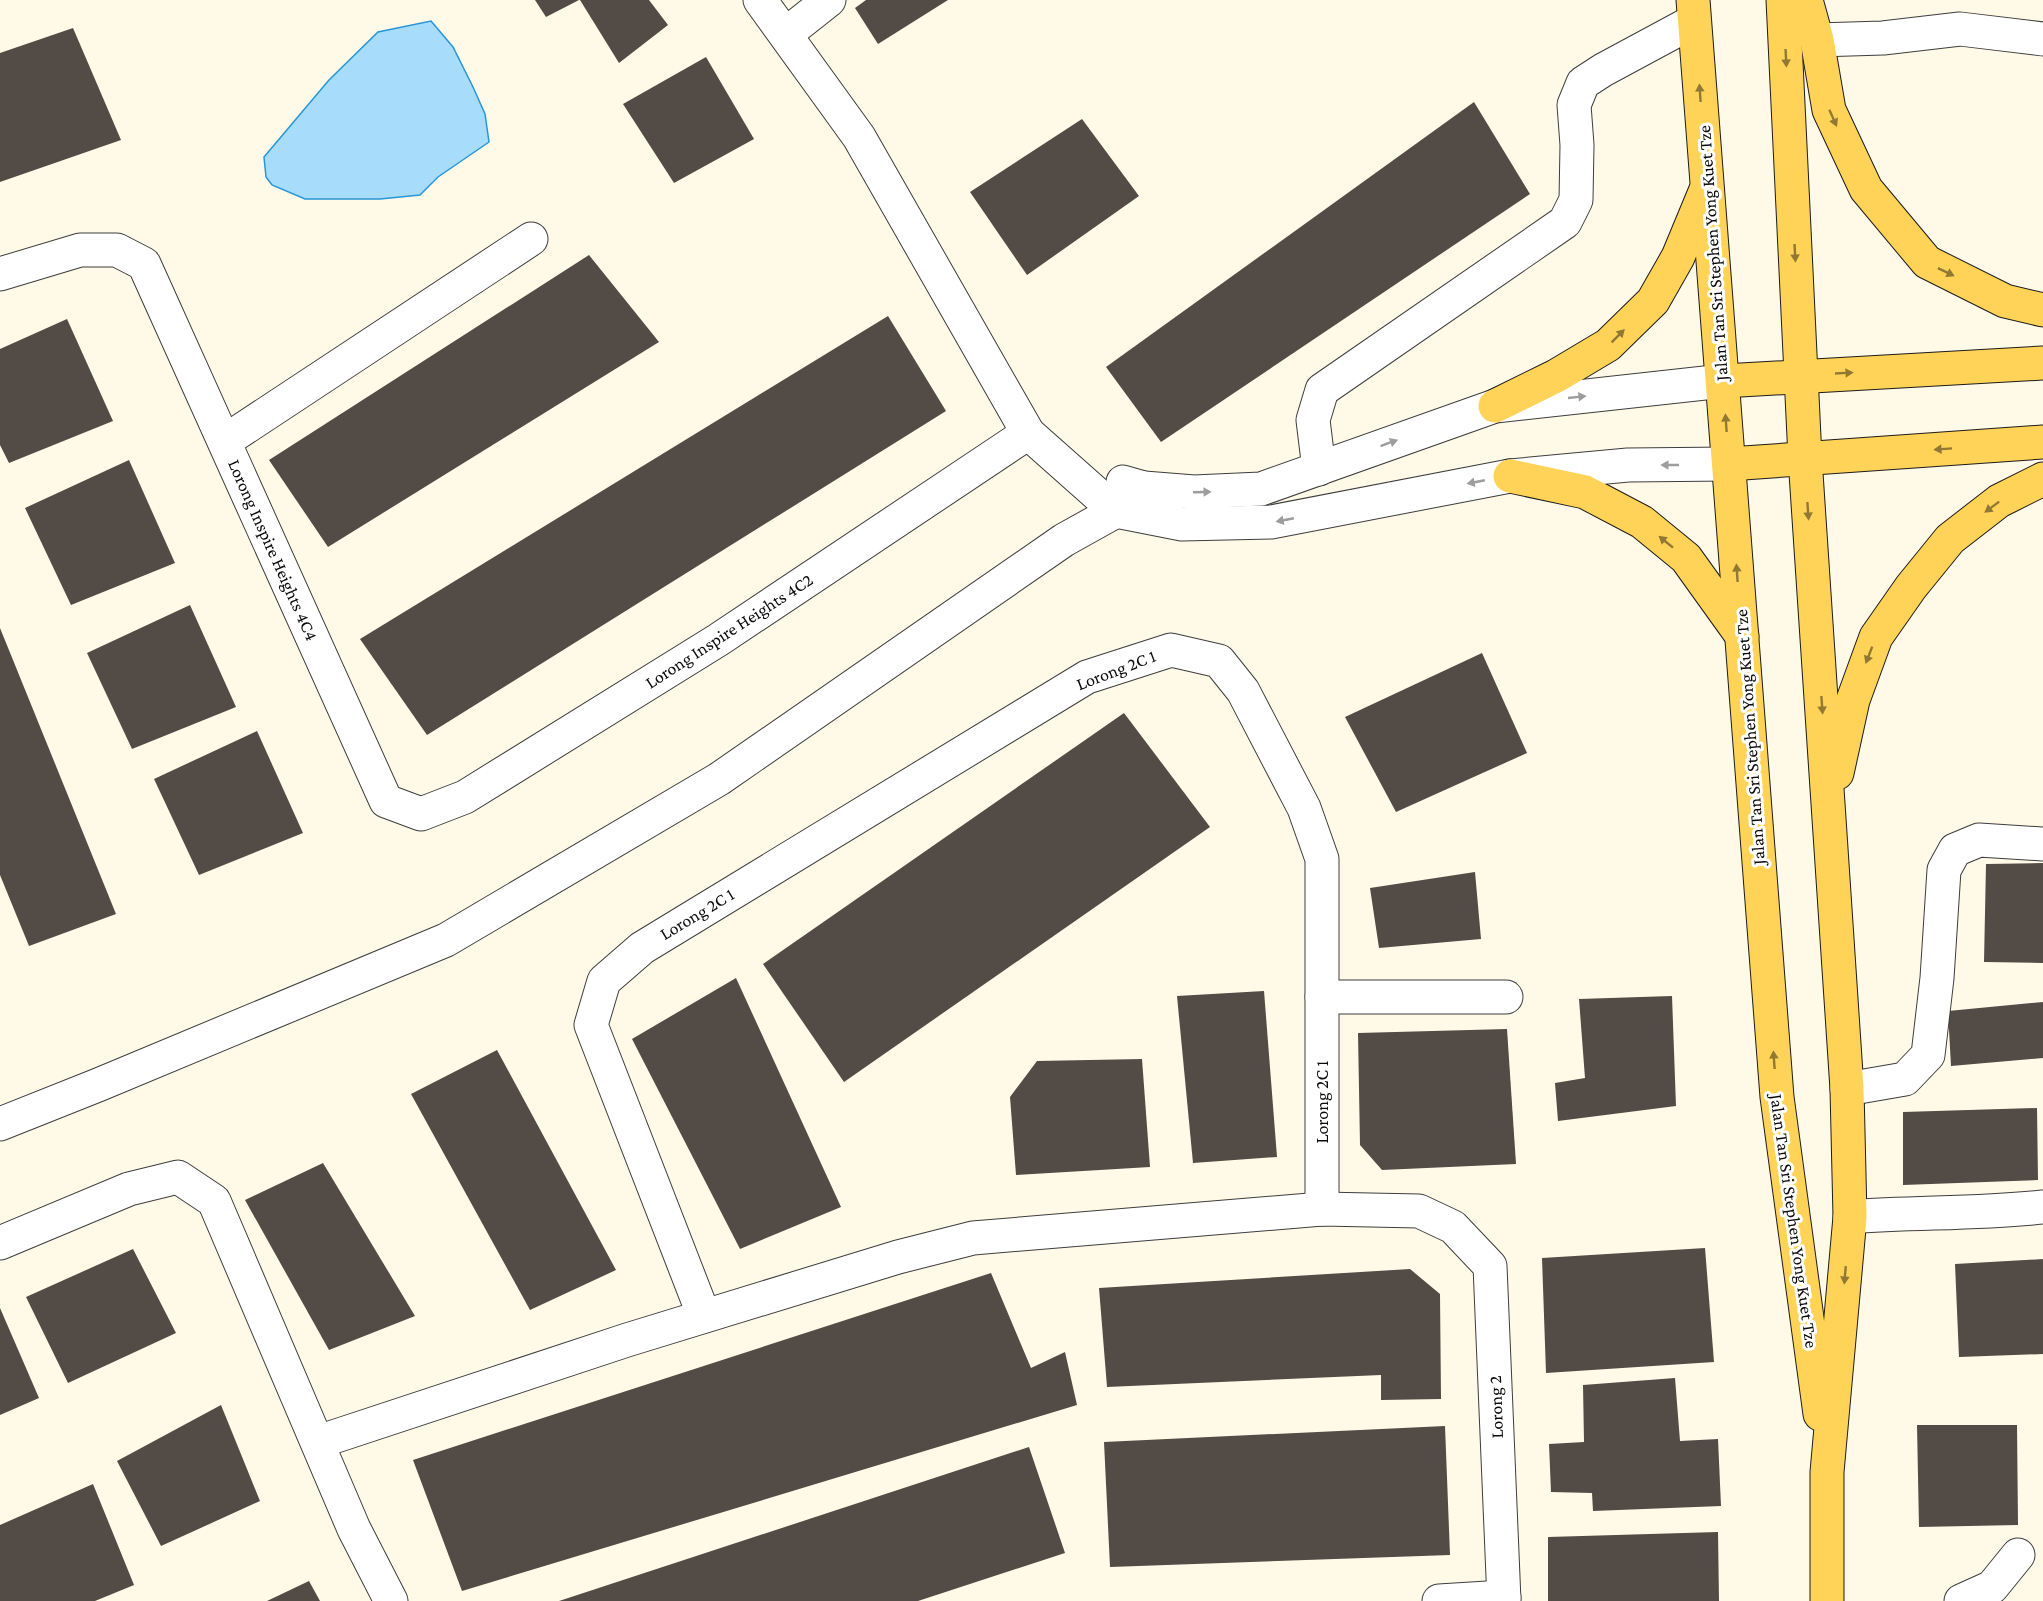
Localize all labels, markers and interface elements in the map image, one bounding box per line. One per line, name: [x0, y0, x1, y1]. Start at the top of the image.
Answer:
one-way arrow: [1781, 49, 1790, 68]
one-way arrow: [1695, 83, 1705, 102]
one-way arrow: [1829, 110, 1838, 127]
street label: Jalan Tan Sri Stephen Yong Kuet Tze: [1694, 124, 1732, 384]
one-way arrow: [1791, 244, 1800, 263]
one-way arrow: [1938, 267, 1955, 276]
one-way arrow: [1611, 329, 1625, 343]
one-way arrow: [1835, 369, 1854, 378]
one-way arrow: [1568, 393, 1587, 402]
one-way arrow: [1721, 413, 1730, 432]
one-way arrow: [1380, 437, 1398, 447]
one-way arrow: [1933, 444, 1952, 454]
street label: Lorong Inspire Heights 4C4: [224, 456, 322, 644]
one-way arrow: [1661, 460, 1680, 470]
one-way arrow: [1466, 478, 1485, 487]
one-way arrow: [1193, 487, 1212, 496]
one-way arrow: [1804, 501, 1813, 520]
one-way arrow: [1984, 501, 2000, 513]
one-way arrow: [1275, 516, 1294, 525]
one-way arrow: [1658, 535, 1674, 548]
one-way arrow: [1732, 563, 1742, 582]
street label: Lorong Inspire Heights 4C2: [642, 569, 816, 693]
street label: Jalan Tan Sri Stephen Yong Kuet Tze: [1731, 608, 1769, 868]
street label: Lorong 2C 1: [1074, 646, 1158, 694]
one-way arrow: [1864, 646, 1874, 664]
one-way arrow: [1817, 696, 1826, 715]
street label: Lorong 2C 1: [656, 884, 738, 944]
one-way arrow: [1769, 1051, 1779, 1070]
street label: Lorong 2C 1: [1312, 1060, 1332, 1144]
street label: Jalan Tan Sri Stephen Yong Kuet Tze: [1766, 1091, 1822, 1349]
one-way arrow: [1840, 1266, 1850, 1285]
street label: Lorong 2: [1485, 1375, 1507, 1439]

